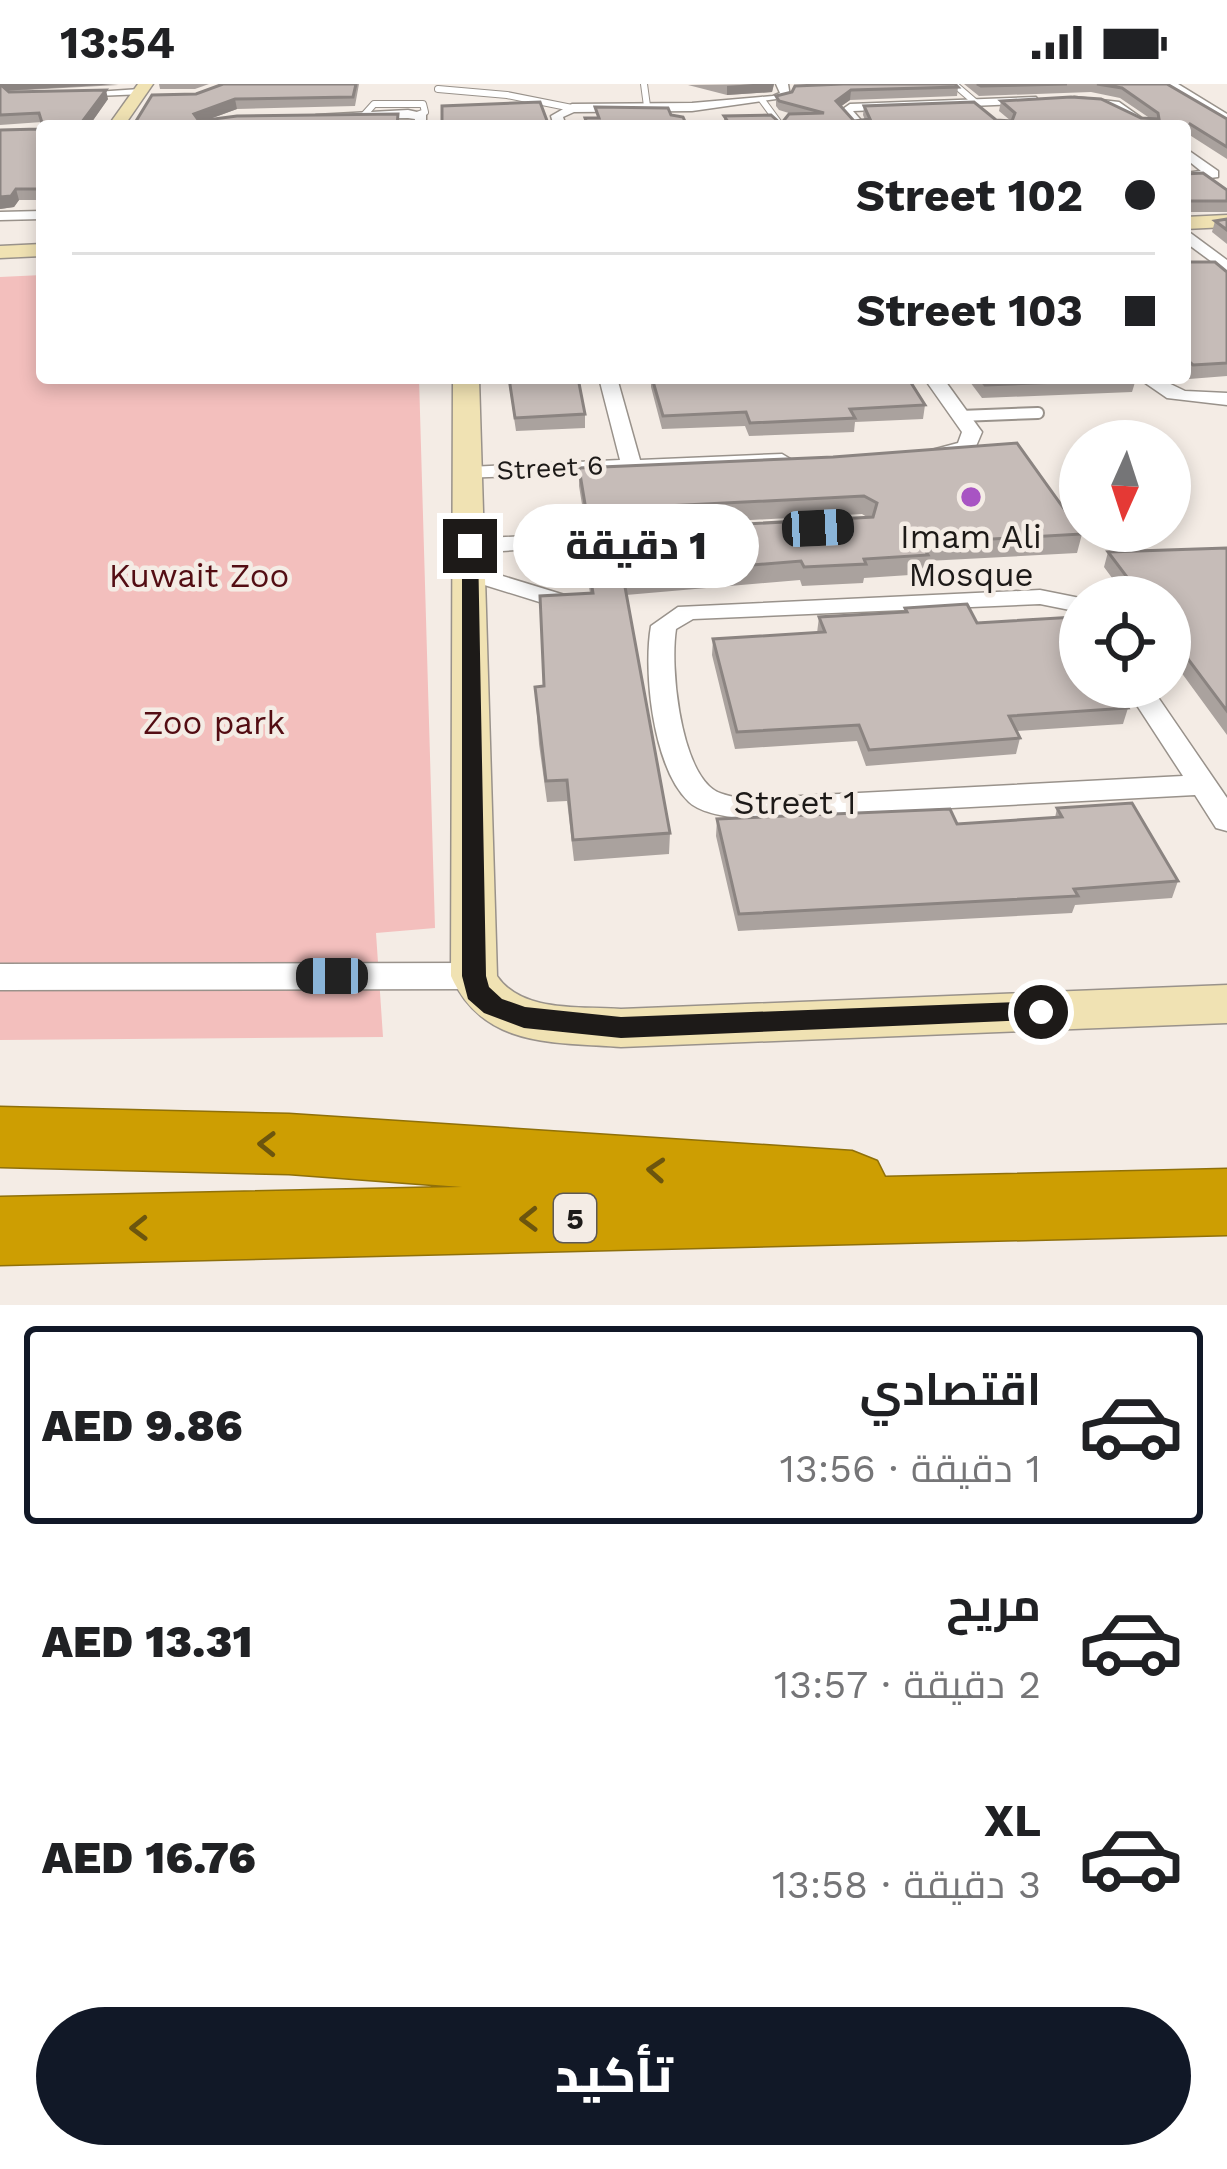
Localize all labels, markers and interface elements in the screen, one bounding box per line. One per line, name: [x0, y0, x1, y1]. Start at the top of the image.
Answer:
text: 13:54: [60, 16, 175, 69]
text: Street 102: [856, 169, 1083, 222]
text: Street 103: [857, 284, 1083, 337]
north arrow: [1059, 420, 1191, 552]
map controls: [1059, 420, 1191, 708]
street label: Street 6: [496, 449, 604, 487]
marker: Imam Ali Mosque: [958, 484, 984, 510]
callout: 1 دقيقة: [512, 504, 758, 588]
car: [781, 508, 855, 548]
place label: Imam Ali Mosque: [900, 517, 1042, 594]
route end: [443, 519, 497, 573]
text: 1 دقيقة: [565, 523, 707, 568]
park label: Kuwait Zoo: [109, 556, 289, 595]
button: locate: [1059, 576, 1191, 708]
park label: Zoo park: [143, 703, 285, 742]
street label: Street 1: [734, 783, 856, 822]
car: [296, 958, 368, 994]
route start: [1014, 985, 1068, 1039]
one-way arrow: [257, 1131, 276, 1157]
one-way arrow: [646, 1157, 665, 1183]
road number: 5: [554, 1194, 596, 1242]
one-way arrow: [519, 1205, 538, 1231]
one-way arrow: [129, 1214, 148, 1240]
text: اقتصادي: [860, 1363, 1041, 1416]
icon: car: [1077, 1371, 1185, 1479]
text: AED 9.86: [42, 1399, 243, 1452]
text: 1 دقيقة · 13:56: [780, 1446, 1041, 1491]
text: مريح: [946, 1579, 1041, 1632]
icon: car: [1077, 1587, 1185, 1695]
text: AED 13.31: [42, 1615, 252, 1668]
text: 2 دقيقة · 13:57: [774, 1662, 1041, 1707]
text: XL: [984, 1794, 1041, 1847]
icon: car: [1077, 1803, 1185, 1911]
text: AED 16.76: [42, 1831, 256, 1884]
text: 3 دقيقة · 13:58: [772, 1862, 1041, 1907]
button: تأكيد: [36, 2007, 1191, 2145]

